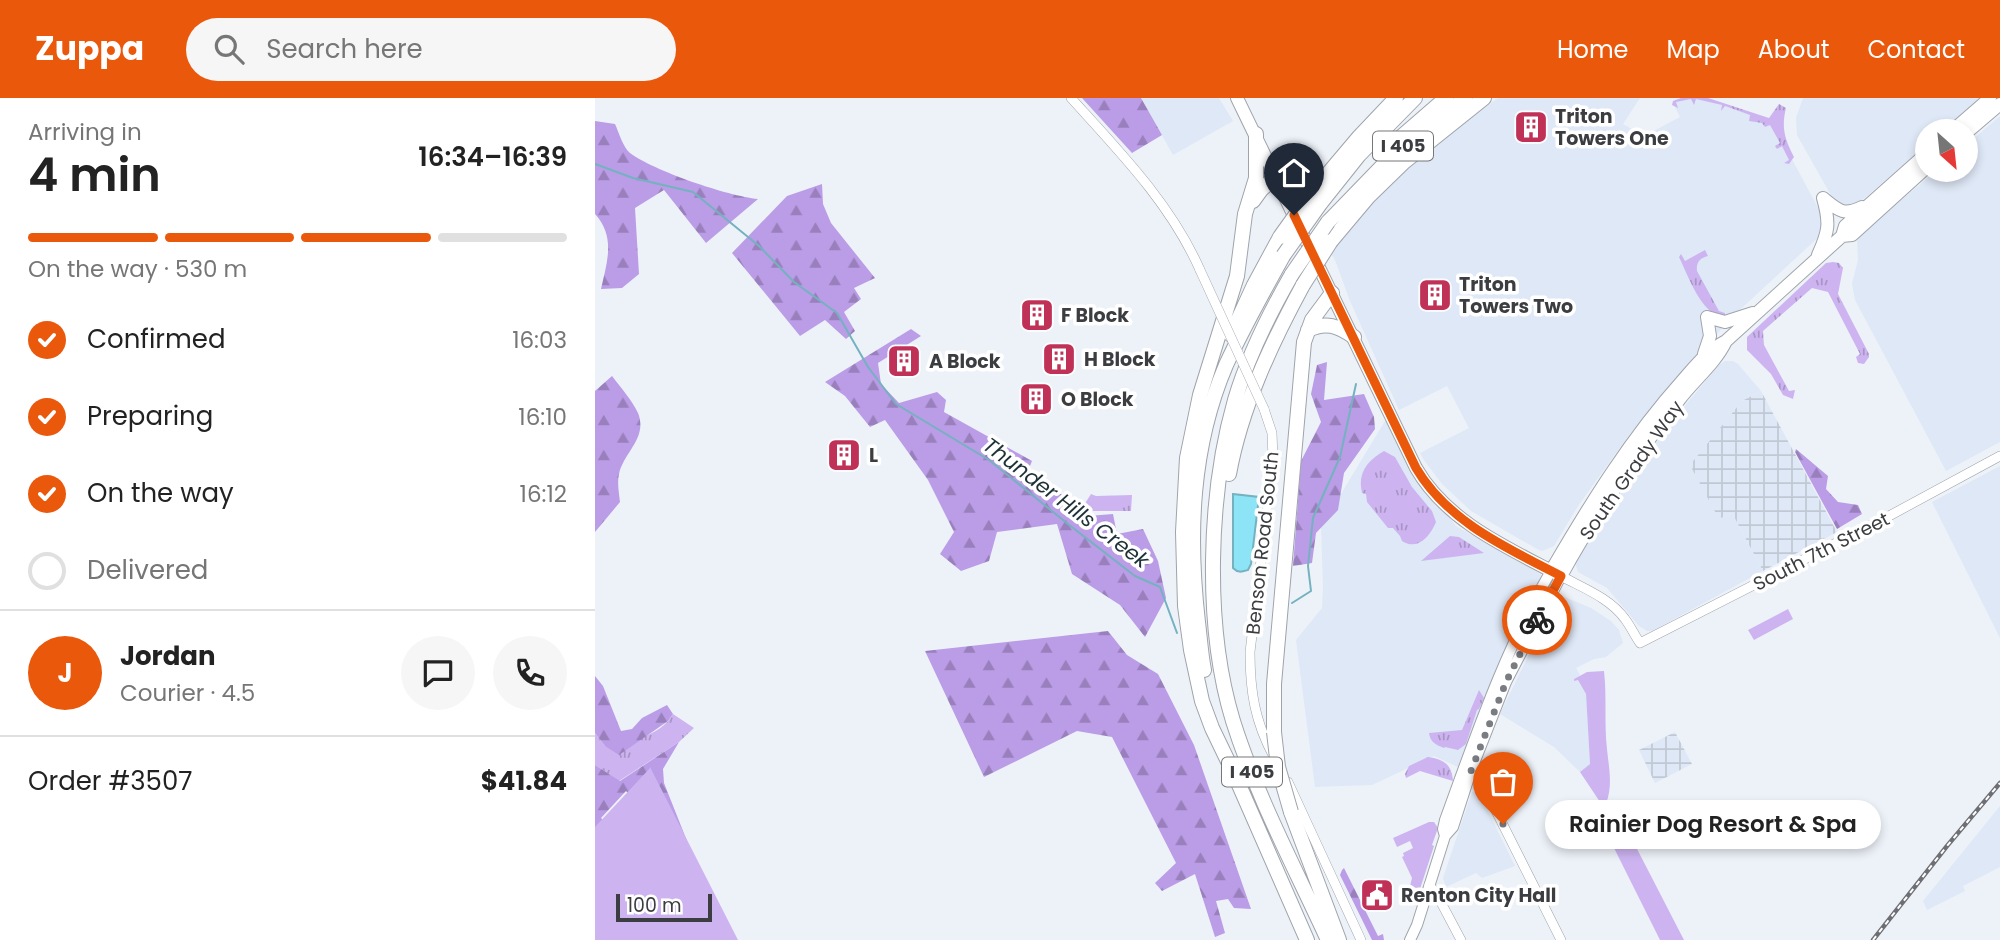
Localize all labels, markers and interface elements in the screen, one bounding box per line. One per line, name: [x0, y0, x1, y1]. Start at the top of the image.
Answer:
search box: [186, 18, 676, 81]
text: Zuppa: [35, 25, 144, 72]
icon: search: [210, 30, 248, 68]
text: Search here: [266, 31, 423, 67]
text: Home: [1557, 33, 1629, 66]
text: Map: [1667, 33, 1720, 66]
text: About: [1758, 33, 1829, 66]
text: Contact: [1867, 33, 1965, 66]
place label: Triton Towers One: [1555, 103, 1669, 152]
building icon: Triton Towers One: [1512, 108, 1550, 146]
text: Arriving in: [28, 116, 142, 148]
north arrow: [1915, 119, 1977, 182]
map controls: [1915, 119, 1978, 182]
road number: I 405: [1373, 131, 1433, 160]
text: 16:34–16:39: [418, 139, 567, 175]
text: 4 min: [28, 143, 161, 207]
pin: [1264, 143, 1324, 215]
icon: home: [1275, 154, 1313, 192]
text: On the way · 530 m: [28, 253, 247, 285]
place label: Triton Towers Two: [1459, 271, 1573, 320]
building icon: Triton Towers Two: [1416, 276, 1454, 314]
building icon: F Block: [1018, 296, 1056, 334]
place label: F Block: [1061, 302, 1129, 329]
icon: check: [28, 321, 66, 359]
text: Confirmed: [87, 321, 225, 357]
text: 16:03: [512, 324, 567, 356]
building icon: H Block: [1040, 340, 1078, 378]
building icon: A Block: [885, 342, 923, 380]
place label: H Block: [1084, 346, 1156, 373]
place label: A Block: [929, 348, 1001, 375]
building icon: O Block: [1017, 380, 1055, 418]
place label: O Block: [1061, 386, 1134, 413]
street label: South Grady Way: [1573, 395, 1690, 546]
icon: check: [28, 398, 66, 436]
text: Preparing: [87, 398, 213, 434]
text: 16:10: [518, 401, 567, 433]
water label: Thunder Hills Creek: [977, 431, 1156, 575]
building icon: L: [825, 436, 863, 474]
place label: L: [869, 442, 878, 469]
street label: Benson Road South: [1239, 450, 1286, 636]
icon: check: [28, 475, 66, 513]
text: On the way: [87, 475, 234, 511]
text: 16:12: [520, 478, 567, 510]
street label: South 7th Street: [1748, 505, 1894, 597]
text: Delivered: [87, 552, 208, 588]
courier: [1502, 585, 1572, 655]
icon: bike: [1518, 601, 1556, 639]
button: chat: [401, 636, 475, 710]
button: phone: [493, 636, 567, 710]
text: Jordan: [120, 638, 216, 674]
text: J: [57, 655, 73, 691]
text: Courier · 4.5: [120, 677, 255, 709]
pin: [1473, 752, 1533, 824]
road number: I 405: [1222, 758, 1282, 786]
text: Order #3507: [28, 763, 192, 799]
text: $41.84: [481, 763, 567, 799]
icon: bag: [1484, 763, 1522, 801]
callout: Rainier Dog Resort & Spa: [1545, 800, 1881, 848]
text: Rainier Dog Resort & Spa: [1569, 808, 1857, 840]
public building icon: Renton City Hall: [1358, 876, 1396, 914]
place label: Renton City Hall: [1401, 882, 1556, 909]
scale bar: [616, 891, 712, 923]
text: 100 m: [627, 892, 682, 919]

